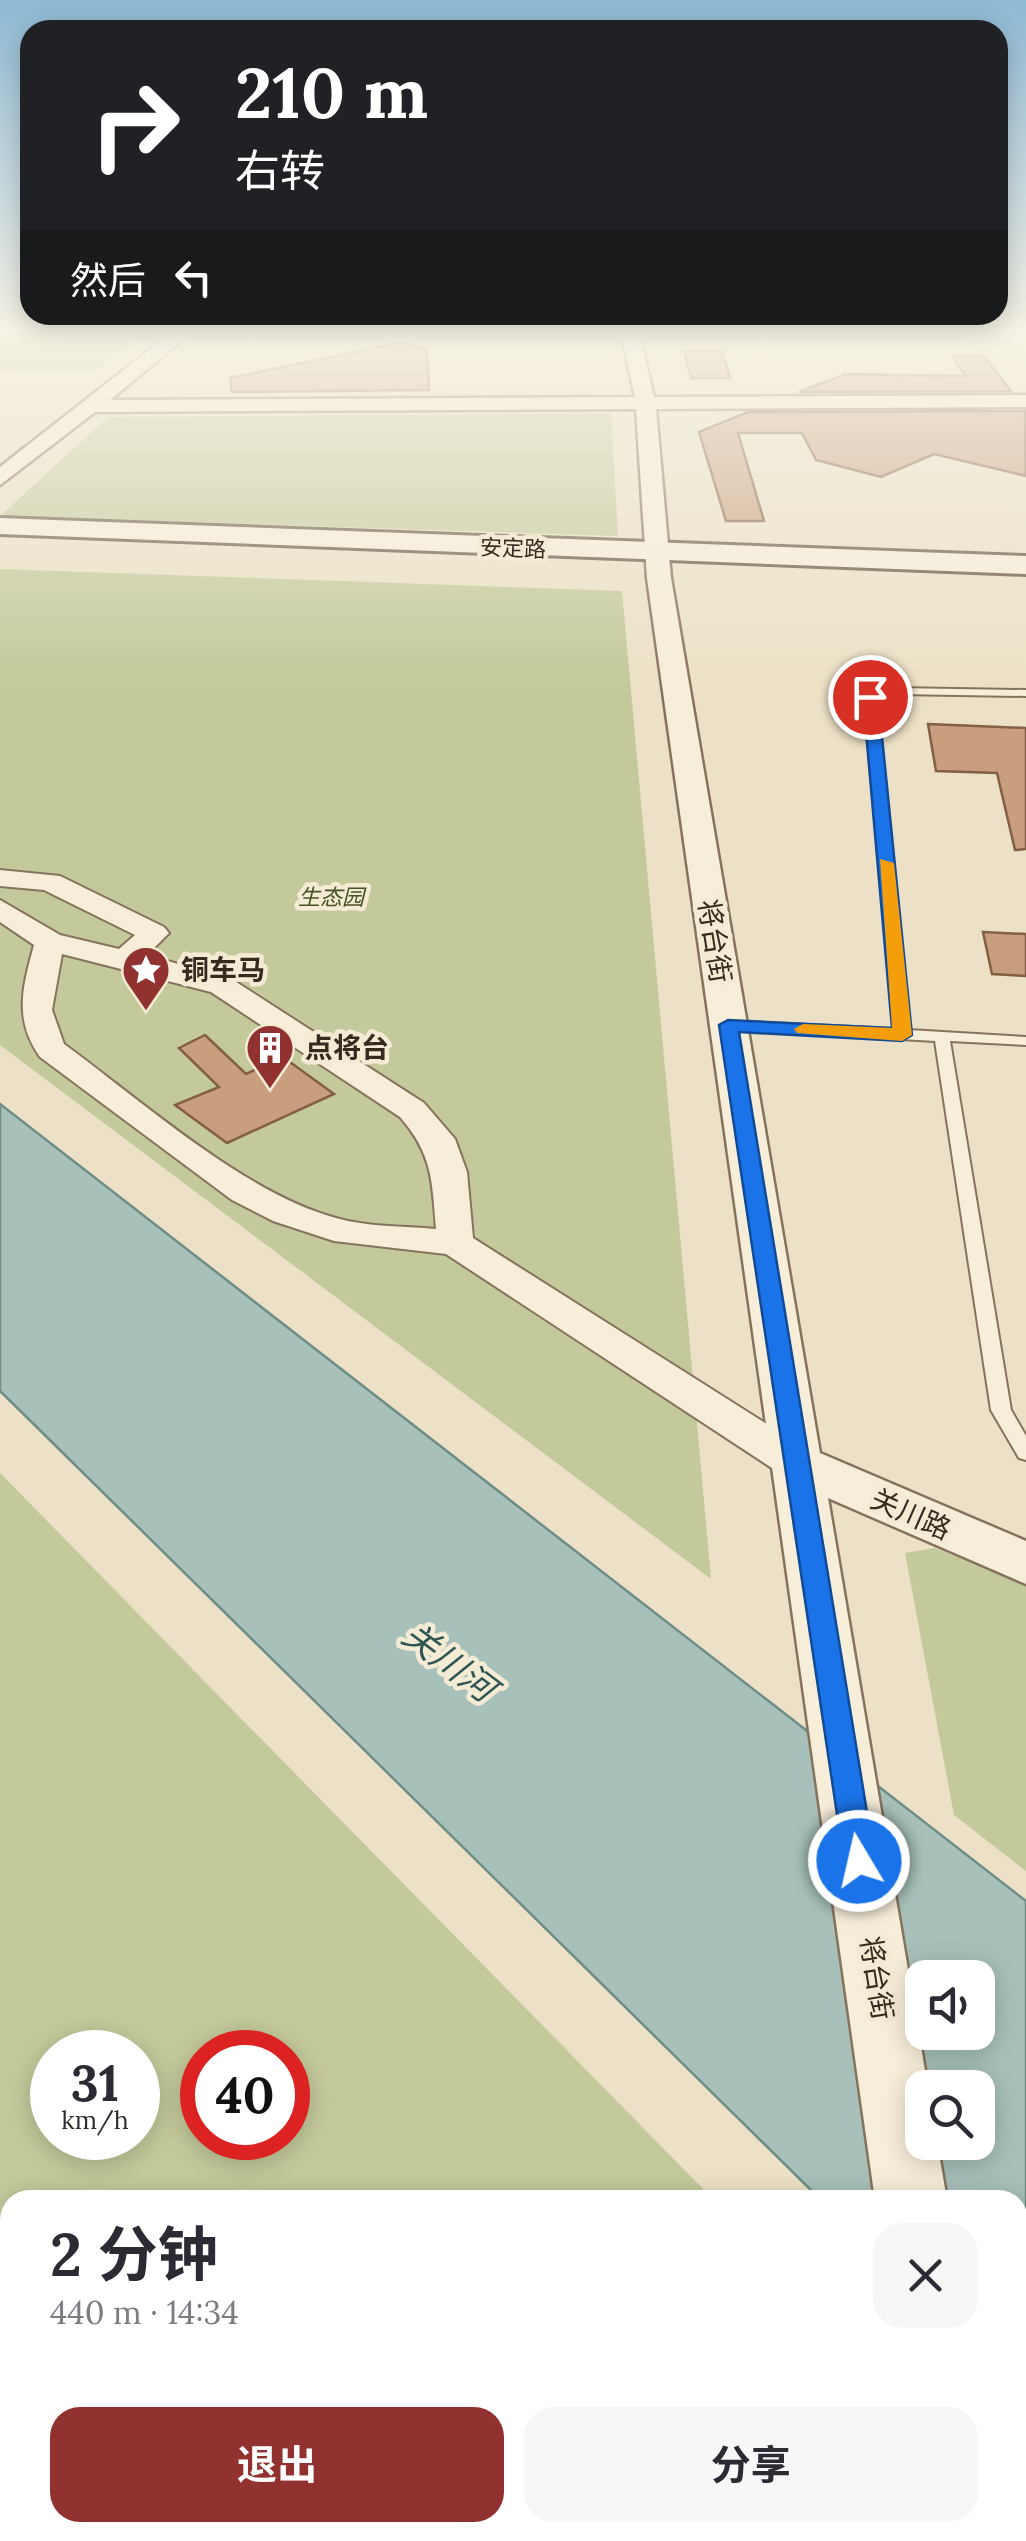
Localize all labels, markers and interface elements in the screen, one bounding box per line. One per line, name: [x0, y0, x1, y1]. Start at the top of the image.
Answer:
text: 210 m: [235, 48, 428, 137]
icon: right: [70, 60, 200, 190]
text: 右转: [235, 142, 325, 199]
icon: left: [166, 250, 221, 305]
text: 然后: [70, 256, 146, 304]
street label: 安定路: [480, 533, 546, 563]
pin: [828, 655, 913, 740]
icon: arrive: [843, 670, 898, 725]
park label: 生态园: [298, 883, 367, 911]
street label: 将台街: [691, 897, 739, 985]
place icon: 铜车马: [120, 944, 172, 1012]
place label: 铜车马: [181, 952, 265, 988]
building icon: 点将台: [244, 1022, 296, 1090]
place label: 点将台: [305, 1030, 389, 1066]
street label: 关川路: [865, 1480, 957, 1548]
water label: 关川河: [394, 1612, 510, 1715]
position arrow: [807, 1809, 911, 1913]
street label: 将台街: [853, 1934, 901, 2022]
map controls: [905, 1960, 995, 2160]
button: sound: [905, 1960, 995, 2050]
speed limit sign: 40: [180, 2030, 310, 2160]
text: 31: [71, 2051, 119, 2115]
button: search: [905, 2070, 995, 2160]
text: km/h: [61, 2104, 129, 2136]
text: 2 分钟: [50, 2216, 218, 2292]
button: close: [873, 2223, 978, 2328]
text: 440 m · 14:34: [50, 2292, 239, 2333]
button: 退出: [50, 2407, 504, 2522]
button: 分享: [524, 2407, 978, 2522]

